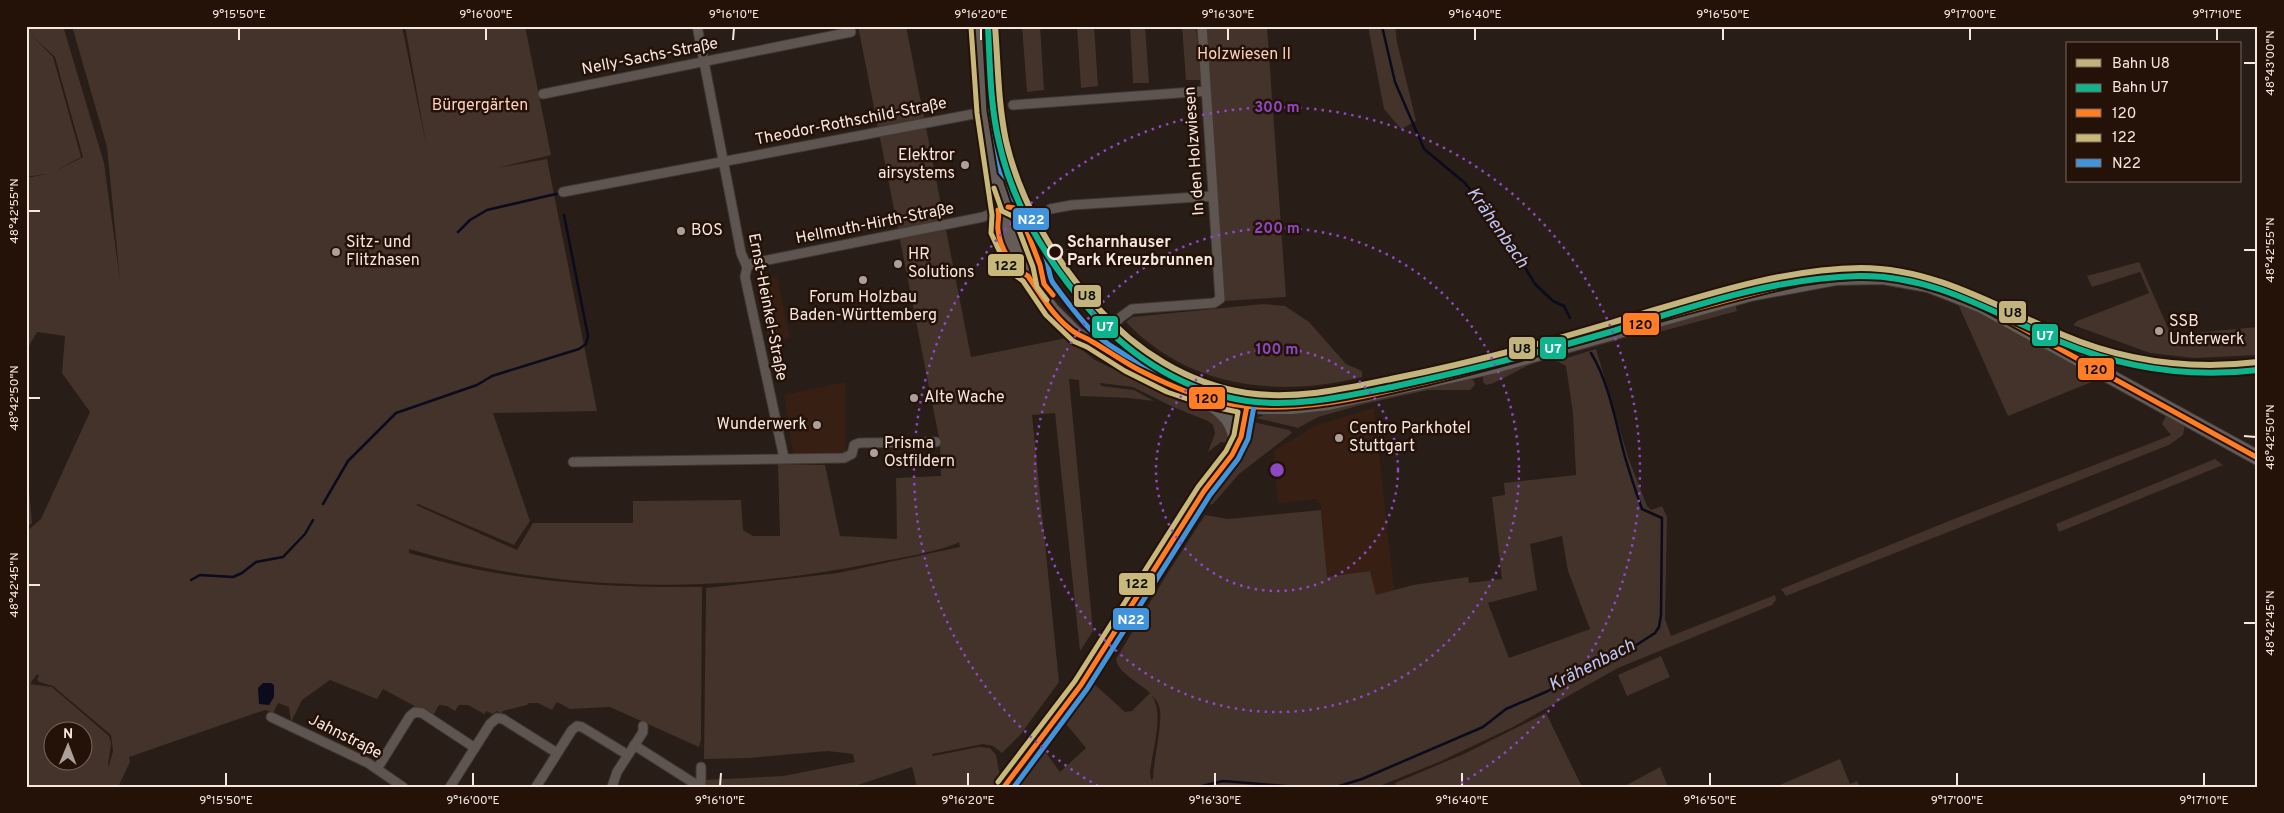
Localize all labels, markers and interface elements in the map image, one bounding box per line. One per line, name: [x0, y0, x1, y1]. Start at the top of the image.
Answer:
text: 9°15'50"E: [212, 7, 266, 23]
text: 9°16'00"E: [459, 7, 513, 23]
text: 9°16'10"E: [709, 7, 759, 23]
text: 9°16'20"E: [954, 7, 1008, 23]
text: 9°16'30"E: [1201, 7, 1255, 23]
text: 9°16'40"E: [1448, 7, 1502, 23]
text: 9°16'50"E: [1696, 7, 1750, 23]
text: 9°17'00"E: [1944, 7, 1996, 23]
text: 9°17'10"E: [2192, 7, 2242, 23]
text: 48°43'00"N: [2263, 30, 2279, 96]
street label: Nelly-Sachs-Straße: [580, 34, 720, 80]
legend: [2066, 42, 2242, 182]
park label: Holzwiesen II: [1197, 45, 1291, 65]
text: Bahn U8: [2112, 55, 2170, 74]
text: Bahn U7: [2112, 79, 2169, 98]
street label: In den Holzwiesen: [1181, 86, 1209, 216]
street label: Theodor-Rothschild-Straße: [754, 94, 948, 150]
park label: Bürgergärten: [432, 96, 528, 116]
text: 300 m: [1254, 99, 1300, 118]
text: 120: [2112, 105, 2136, 124]
text: 122: [2112, 129, 2136, 148]
place label: Elektror airsystems: [878, 146, 955, 184]
text: N22: [2112, 155, 2141, 174]
marker: Elektror airsystems: [959, 159, 971, 171]
text: 48°42'55"N: [7, 178, 23, 244]
water label: Krähenbach: [1461, 183, 1533, 273]
street label: Hellmuth-Hirth-Straße: [794, 199, 956, 249]
line badge: N22: [1012, 207, 1050, 231]
text: N22: [1017, 212, 1045, 229]
text: 48°42'55"N: [2263, 217, 2279, 283]
text: 200 m: [1254, 220, 1300, 239]
place label: BOS: [691, 221, 723, 241]
marker: BOS: [675, 225, 687, 237]
street label: Ernst-Heinkel-Straße: [743, 231, 791, 383]
place label: Sitz- und Flitzhasen: [346, 233, 420, 271]
place label: Scharnhauser Park Kreuzbrunnen: [1067, 233, 1213, 271]
marker: Scharnhauser Park Kreuzbrunnen: [1047, 244, 1063, 260]
place label: HR Solutions: [908, 245, 975, 283]
marker: Sitz- und Flitzhasen: [330, 246, 342, 258]
line badge: 122: [987, 253, 1025, 277]
marker: HR Solutions: [892, 258, 904, 270]
text: 122: [995, 258, 1017, 275]
marker: Forum Holzbau Baden-Württemberg: [857, 274, 869, 286]
line badge: U8: [1073, 284, 1102, 308]
place label: Forum Holzbau Baden-Württemberg: [789, 288, 937, 326]
text: U8: [1078, 288, 1096, 305]
line badge: U8: [1998, 300, 2027, 324]
text: U8: [2004, 305, 2022, 322]
line badge: 120: [1622, 312, 1660, 336]
place label: SSB Unterwerk: [2169, 312, 2244, 350]
line badge: U7: [1091, 315, 1119, 339]
text: 120: [1629, 317, 1653, 334]
text: U7: [1096, 319, 1114, 336]
line badge: U7: [2031, 323, 2059, 347]
marker: SSB Unterwerk: [2153, 325, 2165, 337]
text: U7: [2036, 328, 2054, 345]
line badge: U8: [1508, 336, 1536, 360]
line badge: U7: [1539, 336, 1567, 360]
text: 100 m: [1256, 341, 1298, 360]
text: U8: [1513, 341, 1531, 358]
text: U7: [1544, 341, 1562, 358]
line badge: 120: [2077, 357, 2115, 381]
text: 120: [2084, 362, 2108, 379]
text: 48°42'50"N: [7, 365, 23, 431]
line badge: 120: [1188, 386, 1226, 410]
place label: Alte Wache: [924, 388, 1005, 408]
text: 120: [1195, 391, 1219, 408]
marker: Alte Wache: [908, 392, 920, 404]
text: 48°42'50"N: [2263, 404, 2279, 470]
place label: Wunderwerk: [717, 415, 807, 435]
marker: Wunderwerk: [811, 419, 823, 431]
place label: Centro Parkhotel Stuttgart: [1349, 419, 1471, 457]
marker: Centro Parkhotel Stuttgart: [1333, 432, 1345, 444]
place label: Prisma Ostfildern: [884, 434, 955, 472]
marker: Prisma Ostfildern: [868, 447, 880, 459]
centre of rings: [1268, 461, 1286, 479]
text: 48°42'45"N: [7, 552, 23, 618]
line badge: 122: [1118, 572, 1156, 596]
text: 122: [1126, 576, 1148, 593]
text: 48°42'45"N: [2263, 590, 2279, 656]
line badge: N22: [1112, 607, 1150, 631]
text: N22: [1117, 612, 1145, 629]
water label: Krähenbach: [1545, 634, 1639, 698]
street label: Jahnstraße: [305, 710, 385, 764]
north arrow: [42, 720, 92, 770]
text: N: [63, 726, 73, 743]
text: 9°15'50"E: [199, 793, 253, 809]
text: 9°16'00"E: [446, 793, 500, 809]
text: 9°16'10"E: [695, 793, 745, 809]
text: 9°16'20"E: [941, 793, 995, 809]
text: 9°16'30"E: [1188, 793, 1242, 809]
text: 9°16'40"E: [1435, 793, 1489, 809]
text: 9°16'50"E: [1683, 793, 1737, 809]
text: 9°17'00"E: [1931, 793, 1983, 809]
text: 9°17'10"E: [2179, 793, 2229, 809]

